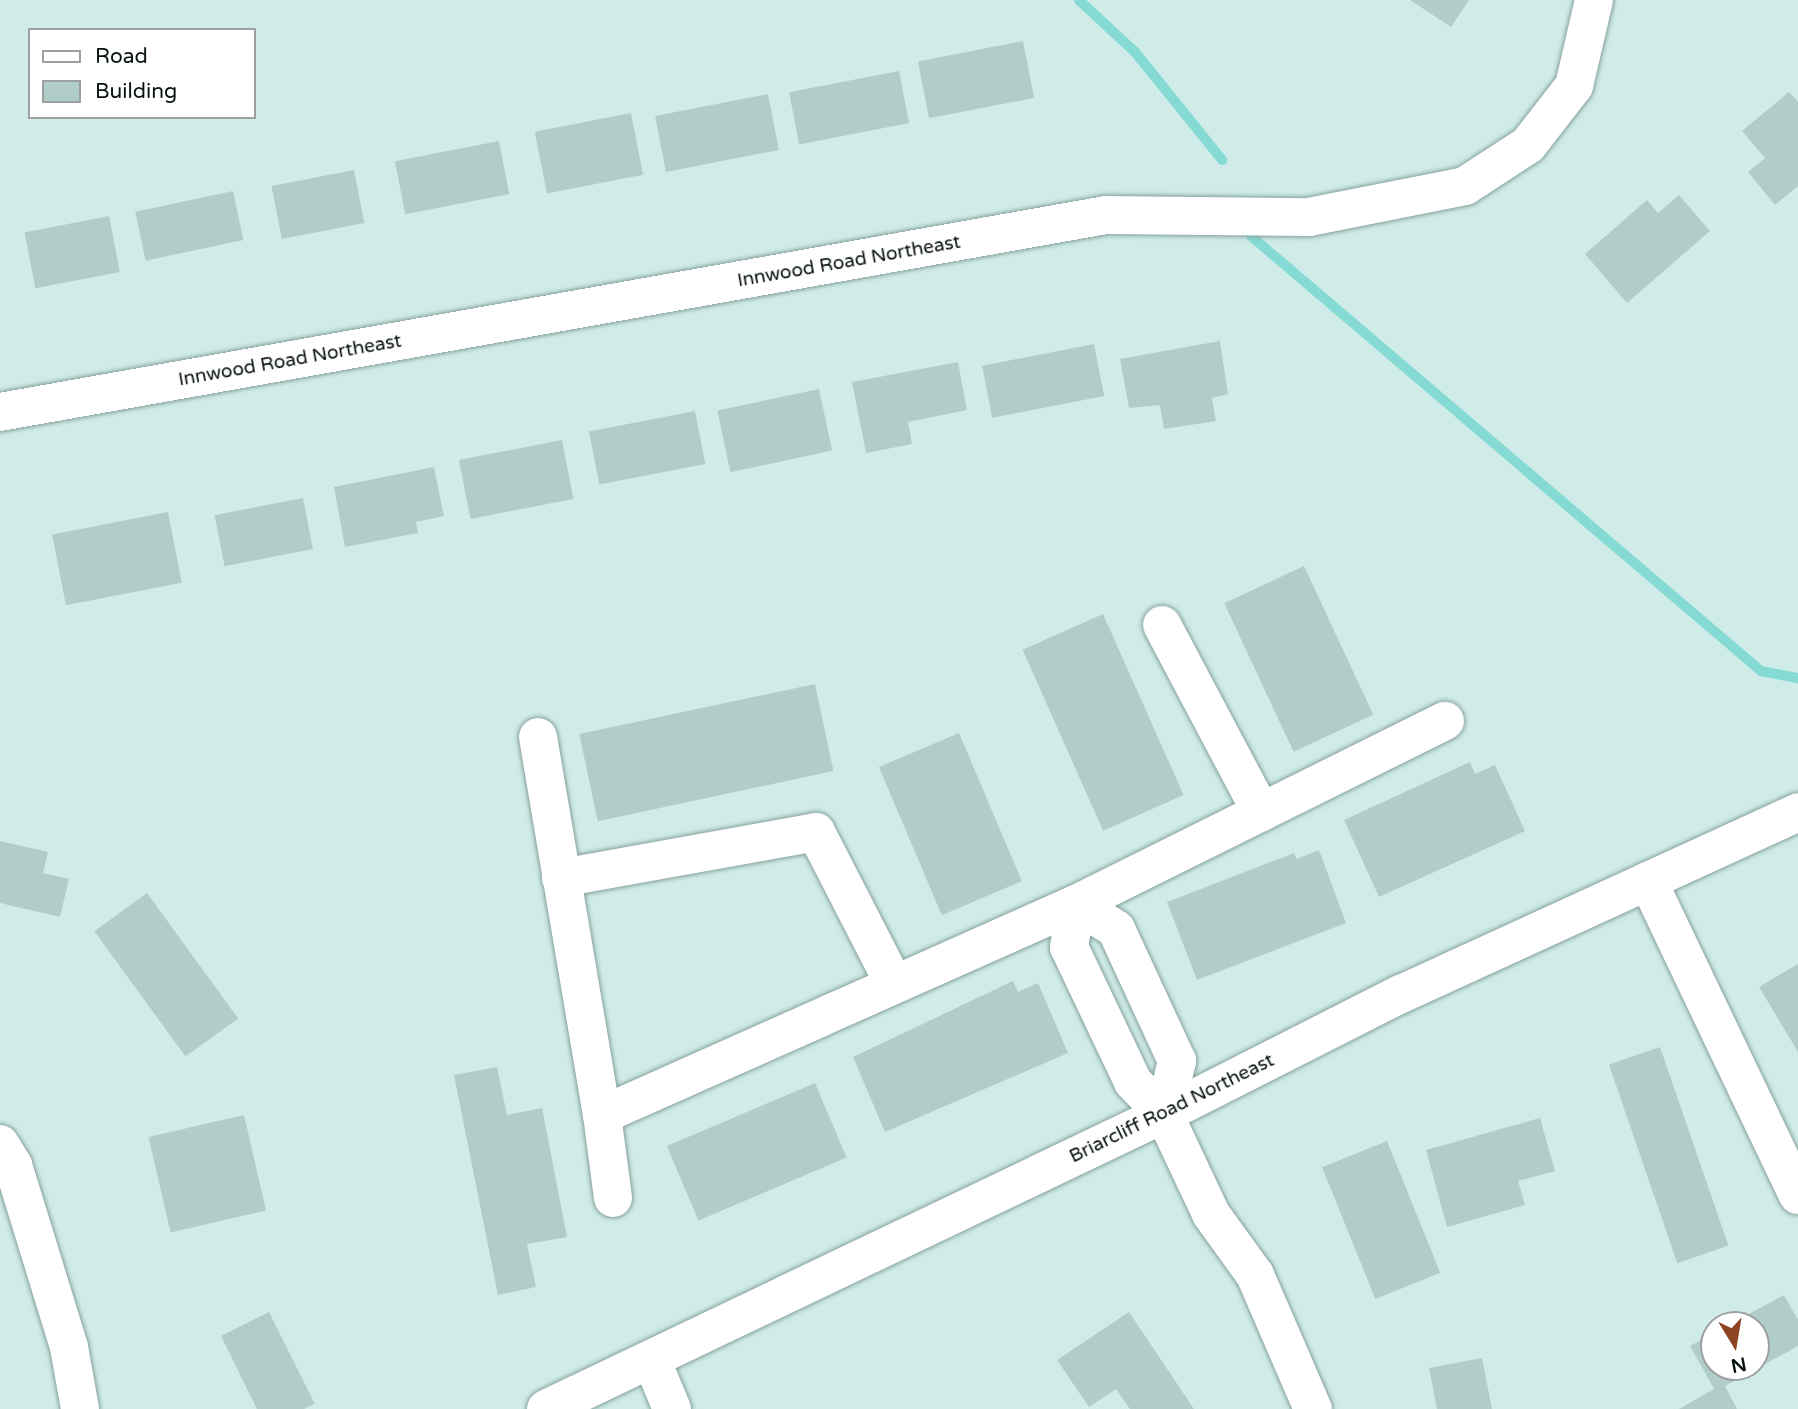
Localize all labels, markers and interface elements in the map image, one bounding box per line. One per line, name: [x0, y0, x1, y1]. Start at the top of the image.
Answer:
legend: [28, 28, 256, 119]
text: Road: [95, 44, 148, 69]
text: Building: [95, 79, 177, 104]
street label: Innwood Road Northeast: [736, 231, 962, 293]
street label: Innwood Road Northeast: [177, 330, 403, 392]
street label: Briarcliff Road Northeast: [1066, 1049, 1278, 1169]
north arrow: [1700, 1311, 1770, 1381]
text: N: [1729, 1352, 1748, 1377]

